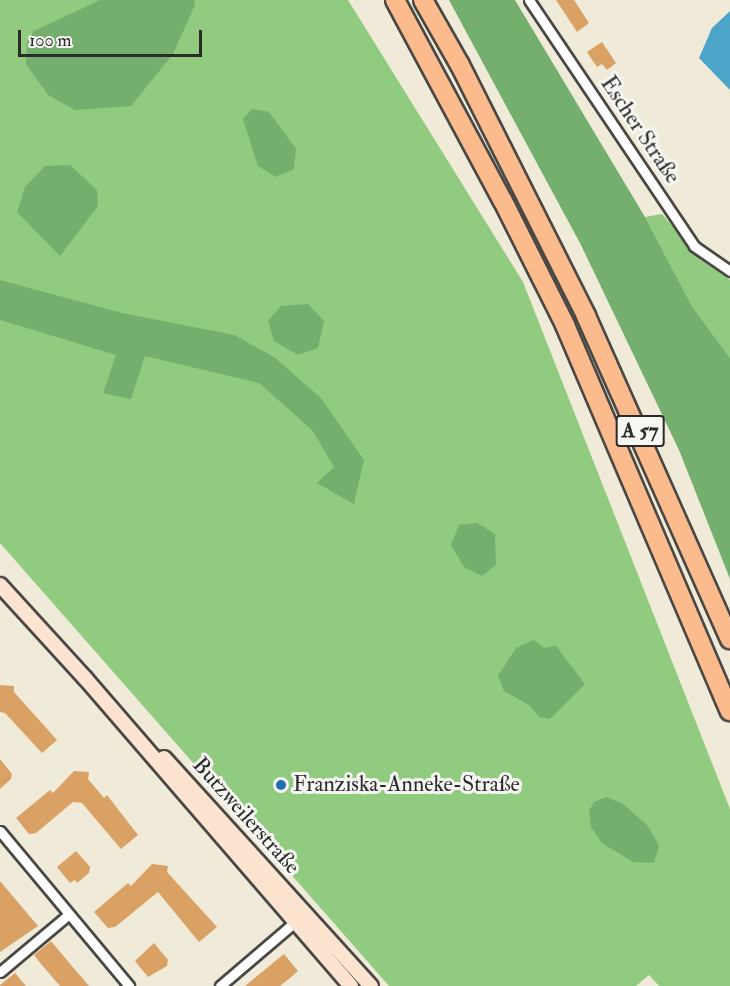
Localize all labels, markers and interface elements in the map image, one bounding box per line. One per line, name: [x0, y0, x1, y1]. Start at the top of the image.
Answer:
scale bar: [21, 18, 206, 56]
text: 100 m: [29, 29, 72, 52]
street label: Escher Straße: [595, 71, 685, 189]
road number: A 57: [614, 413, 666, 449]
street label: Butzweilerstraße: [187, 752, 305, 880]
place label: Franziska-Anneke-Straße: [293, 772, 520, 798]
marker: Franziska-Anneke-Straße: [274, 778, 288, 792]

